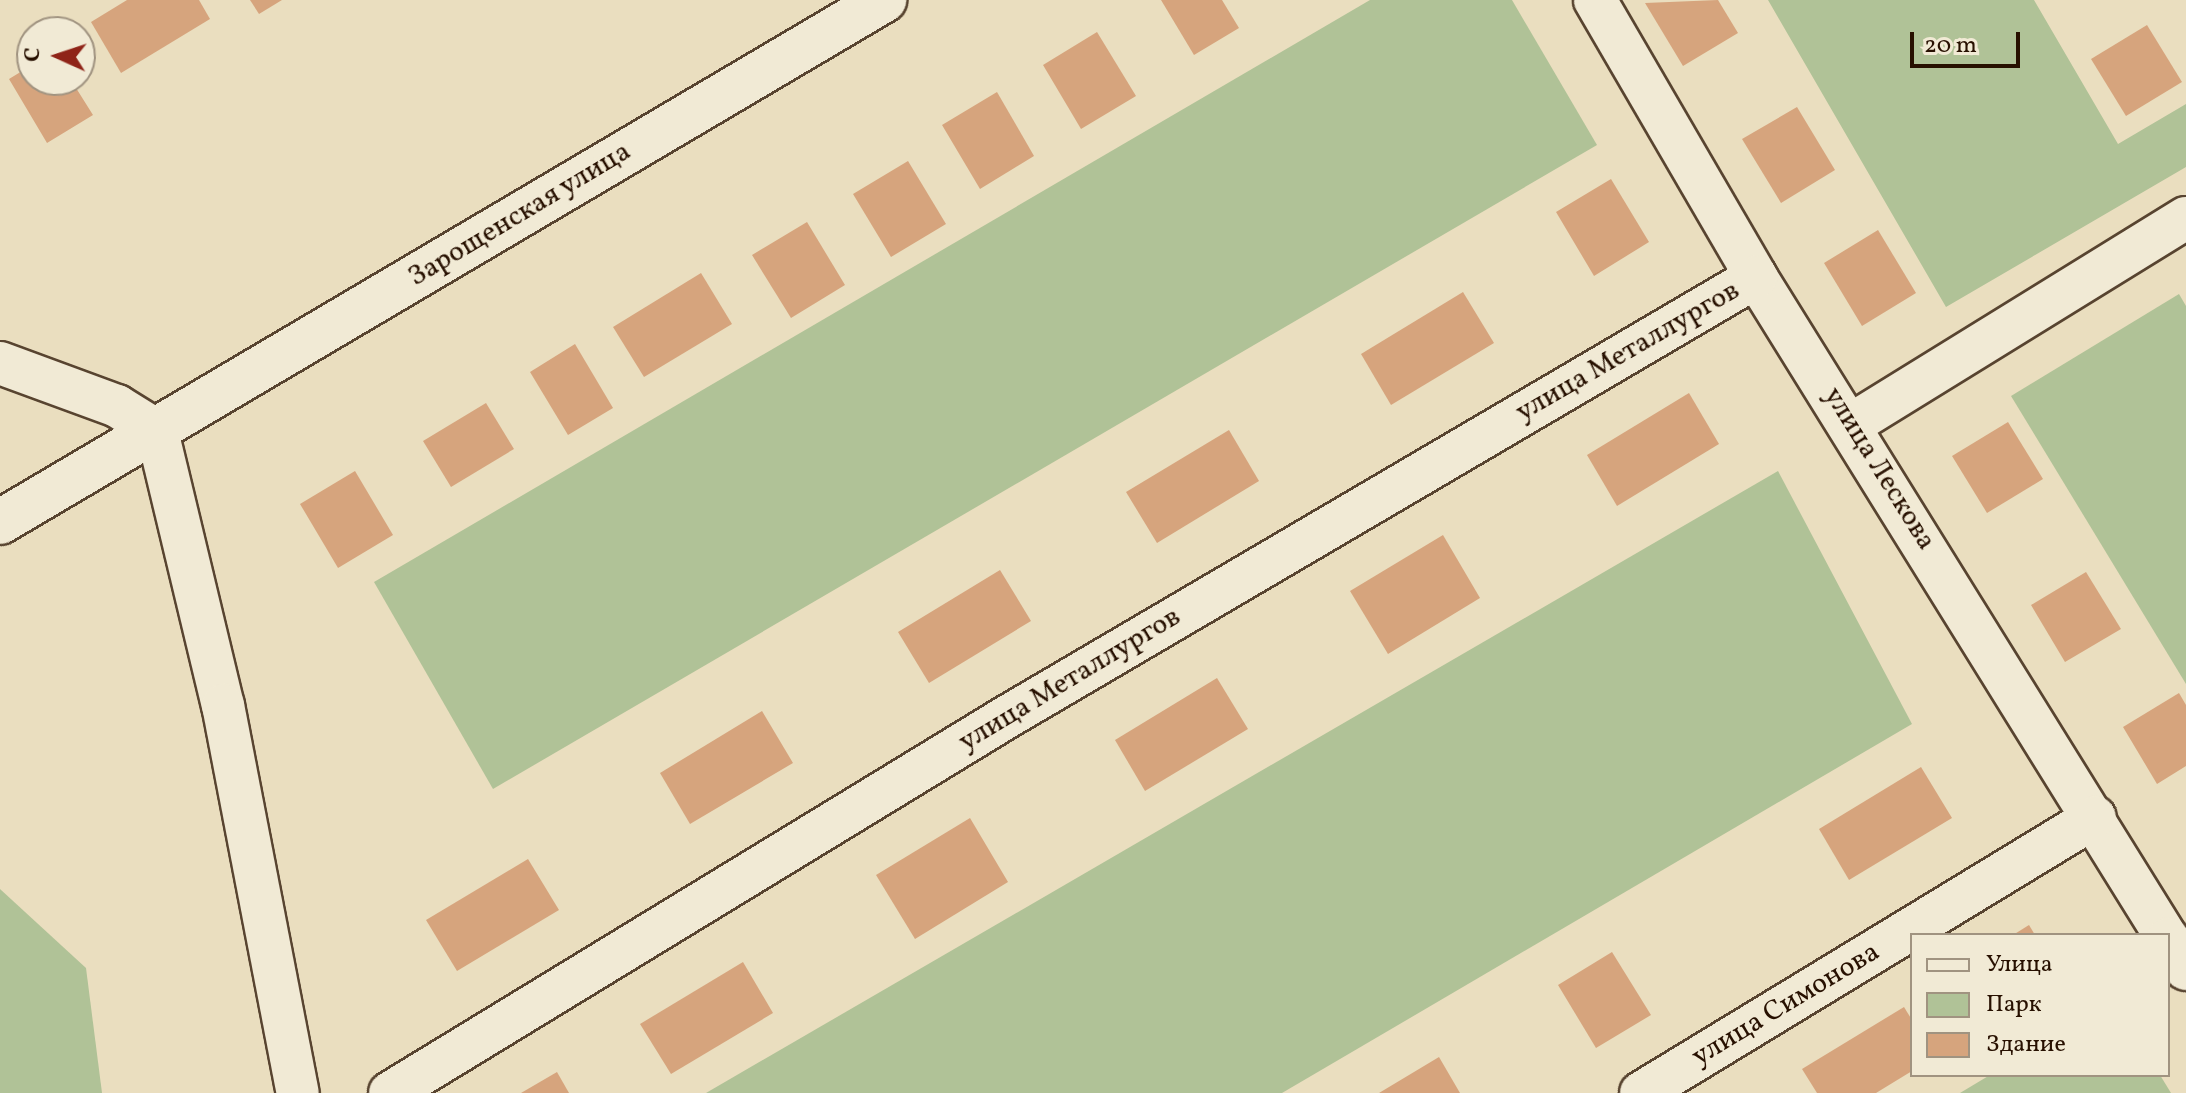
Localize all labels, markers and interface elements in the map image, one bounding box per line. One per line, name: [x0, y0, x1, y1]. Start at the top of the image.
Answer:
north arrow: [16, 16, 96, 96]
scale bar: [1914, 16, 2024, 66]
text: 20 m: [1924, 29, 1977, 63]
text: С: [18, 47, 49, 63]
street label: Зарощенская улица: [402, 135, 638, 295]
street label: улица Металлургов: [1510, 274, 1746, 430]
street label: улица Лескова: [1816, 381, 1942, 557]
street label: улица Металлургов: [953, 601, 1187, 759]
legend: [1910, 933, 2170, 1077]
street label: улица Симонова: [1686, 936, 1886, 1074]
text: Улица: [1986, 948, 2053, 982]
text: Парк: [1986, 988, 2042, 1022]
text: Здание: [1986, 1028, 2066, 1062]

